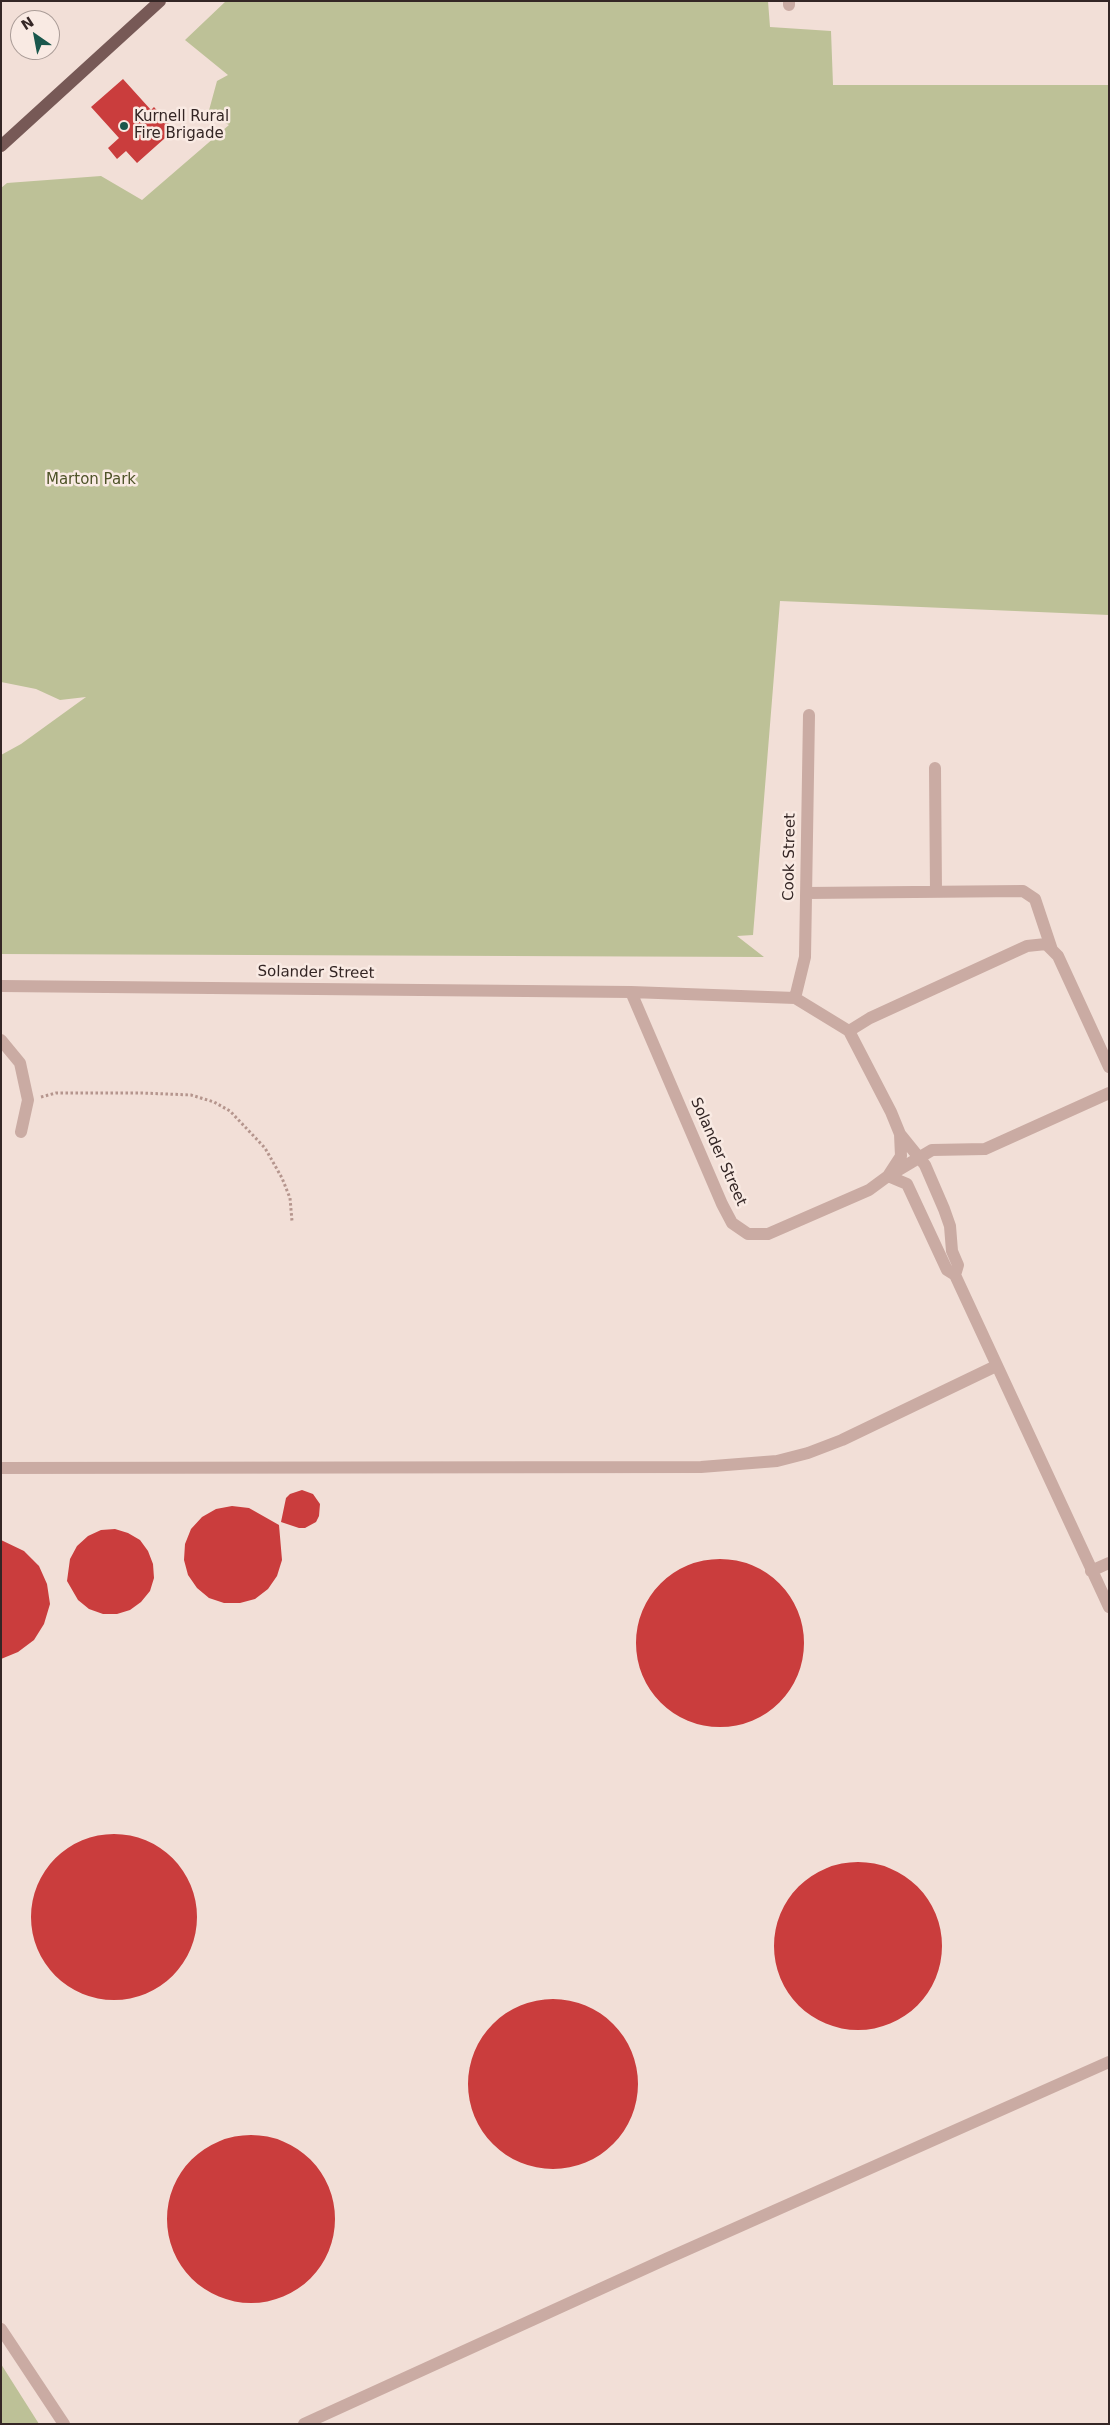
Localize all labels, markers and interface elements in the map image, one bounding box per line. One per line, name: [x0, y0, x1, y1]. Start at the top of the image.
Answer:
north arrow: [10, 10, 60, 60]
text: N: [18, 13, 37, 33]
place label: Kurnell Rural Fire Brigade: [134, 108, 229, 143]
marker: Kurnell Rural Fire Brigade: [118, 120, 130, 132]
park label: Marton Park: [46, 471, 136, 489]
street label: Cook Street: [780, 813, 800, 901]
street label: Solander Street: [257, 963, 375, 983]
street label: Solander Street: [686, 1095, 750, 1209]

